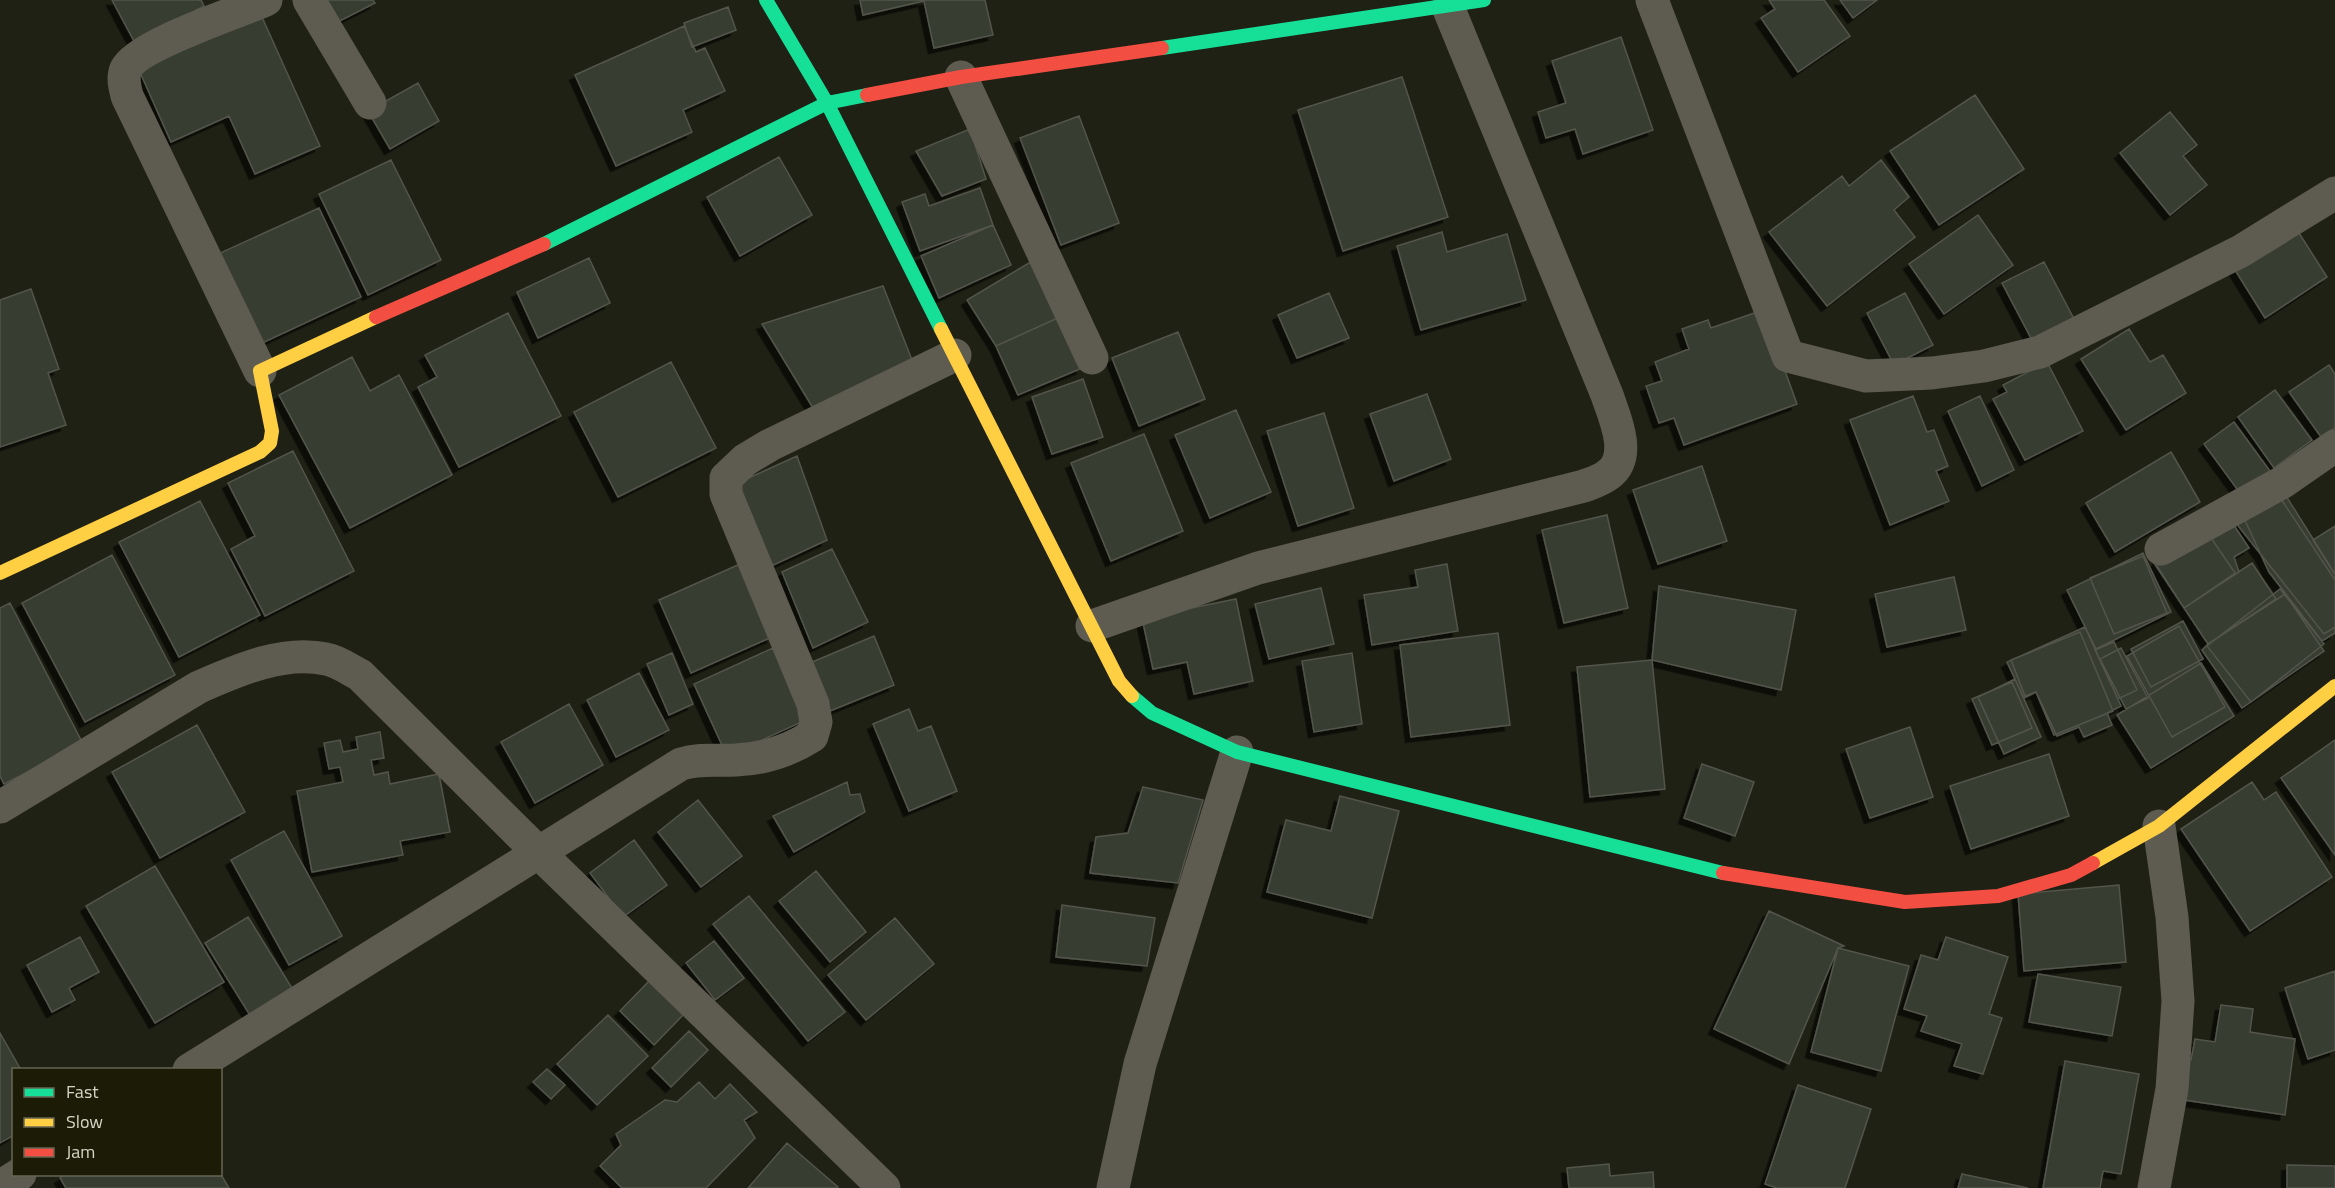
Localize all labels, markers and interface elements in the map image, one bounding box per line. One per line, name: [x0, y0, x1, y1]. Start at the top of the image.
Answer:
legend: [12, 1068, 222, 1176]
text: Fast: [66, 1078, 99, 1105]
text: Slow: [66, 1108, 103, 1135]
text: Jam: [66, 1138, 95, 1165]

